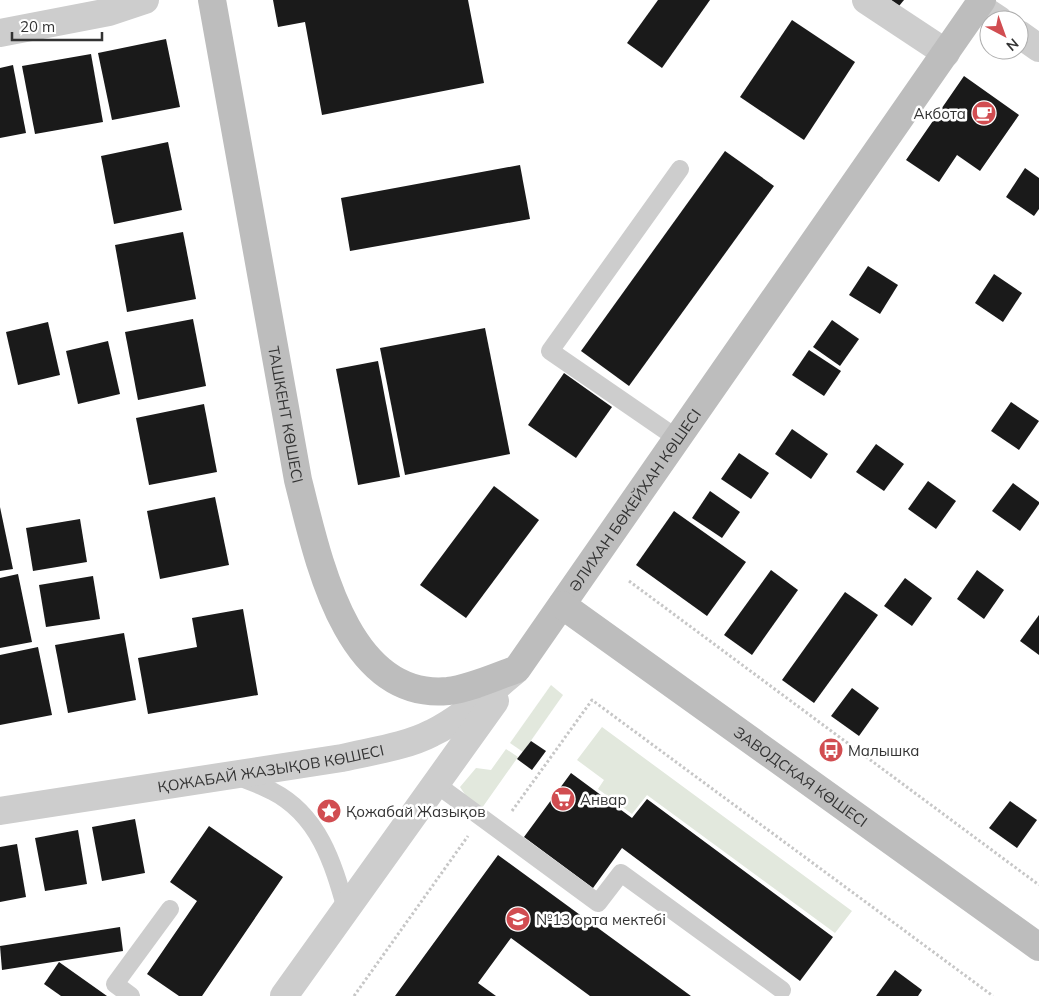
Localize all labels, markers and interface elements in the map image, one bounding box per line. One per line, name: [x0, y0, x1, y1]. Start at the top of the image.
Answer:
scale bar: [12, 10, 102, 42]
north arrow: [979, 10, 1029, 60]
text: 20 m: [20, 17, 55, 36]
text: N: [1003, 35, 1022, 55]
cafe icon: Акбота: [971, 100, 997, 126]
place label: Акбота: [913, 104, 966, 123]
street label: ТАШКЕНТ КӨШЕСІ: [265, 344, 308, 485]
street label: ӘЛИХАН БӨКЕЙХАН КӨШЕСІ: [564, 405, 705, 595]
street label: ЗАВОДСКАЯ КӨШЕСІ: [730, 722, 871, 831]
bus stop icon: Малышка: [818, 737, 844, 763]
street label: ҚОЖАБАЙ ЖАЗЫҚОВ КӨШЕСІ: [156, 740, 386, 796]
place label: Малышка: [848, 741, 919, 760]
supermarket icon: Анвар: [550, 786, 576, 812]
place label: Анвар: [580, 790, 627, 809]
place icon: Қожабай Жазықов: [316, 798, 342, 824]
place label: Қожабай Жазықов: [346, 802, 486, 821]
school or university icon: №13 орта мектебі: [505, 906, 531, 932]
place label: №13 орта мектебі: [536, 910, 666, 929]

